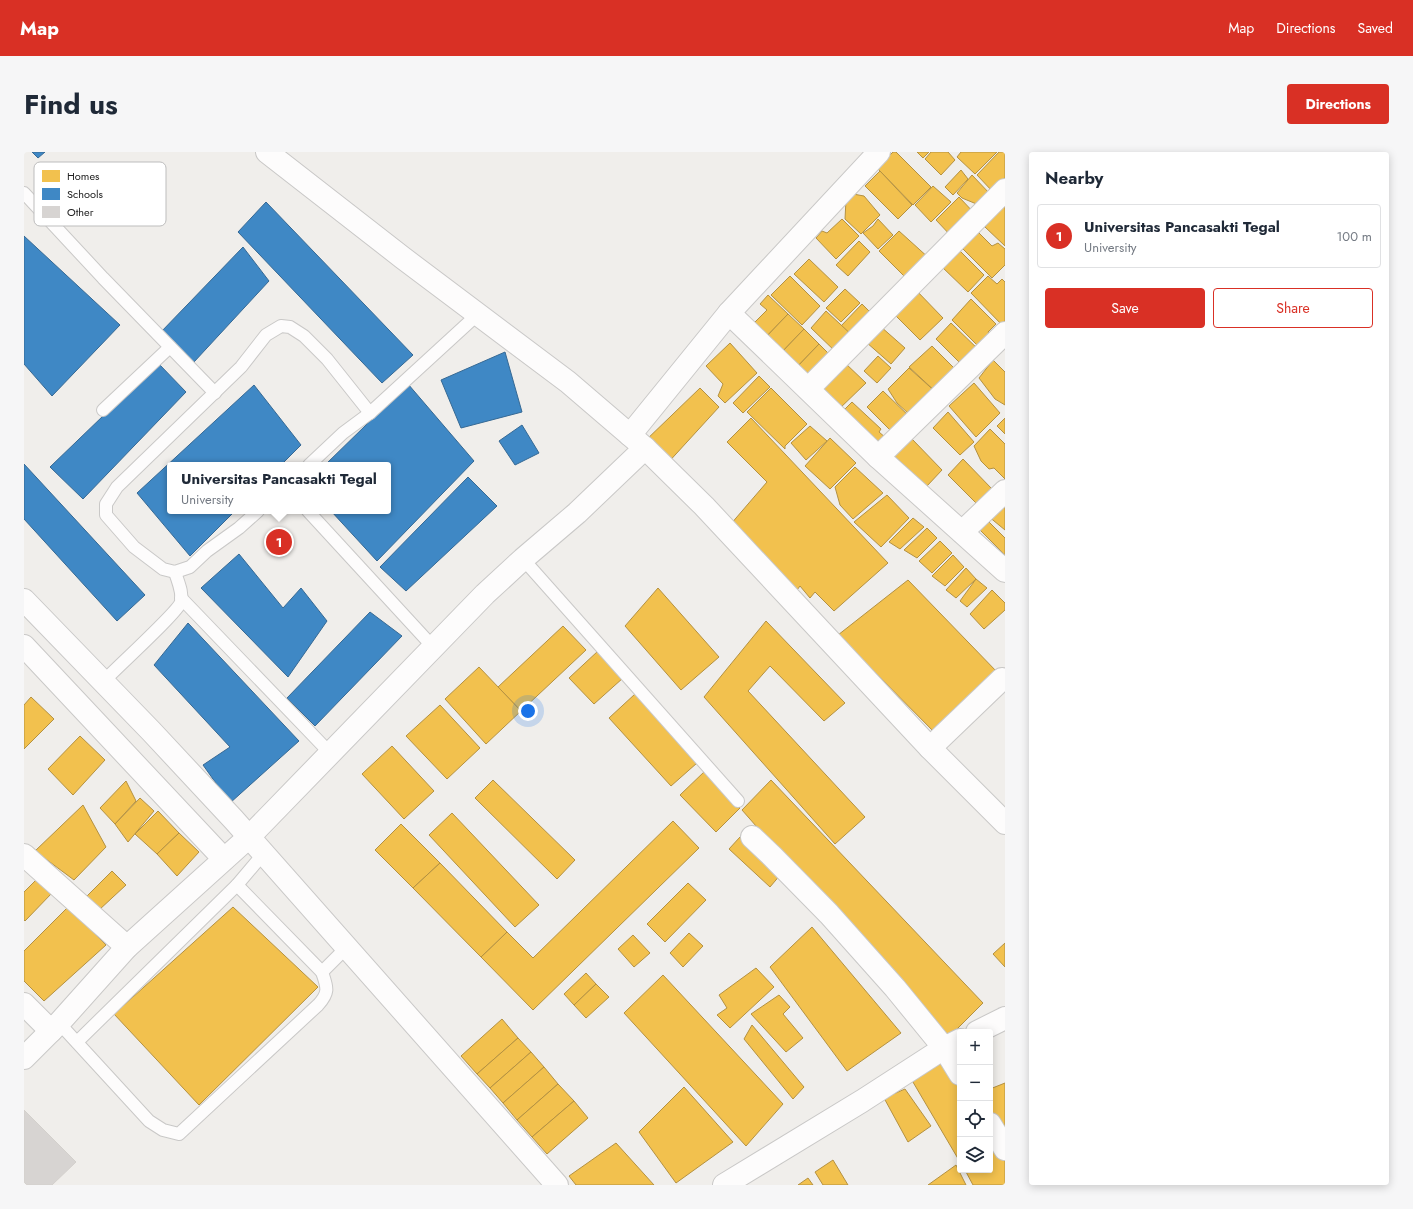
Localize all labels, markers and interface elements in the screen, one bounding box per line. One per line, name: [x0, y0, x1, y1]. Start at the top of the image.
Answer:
text: Map: [20, 15, 59, 42]
text: Map: [1228, 18, 1254, 38]
text: Directions: [1276, 18, 1336, 38]
text: Saved: [1358, 18, 1393, 38]
text: Find us: [24, 84, 118, 125]
button: Directions: [1287, 84, 1389, 124]
legend: [34, 162, 166, 226]
text: Nearby: [1045, 166, 1103, 190]
text: Homes: [67, 168, 100, 184]
text: Schools: [67, 186, 104, 202]
text: Other: [67, 204, 94, 220]
text: Universitas Pancasakti Tegal: [1084, 216, 1280, 238]
text: 1: [1056, 227, 1062, 246]
text: 100 m: [1337, 227, 1372, 246]
text: University: [1084, 238, 1136, 257]
button: Save: [1045, 288, 1205, 328]
button: Share: [1213, 288, 1373, 328]
popup: [167, 462, 391, 514]
text: Universitas Pancasakti Tegal: [181, 468, 377, 490]
text: University: [181, 490, 234, 509]
pin: 1: [266, 527, 292, 557]
your location: [518, 701, 538, 721]
map controls: [957, 1029, 993, 1173]
button: +: [957, 1029, 993, 1065]
button: −: [957, 1065, 993, 1101]
button: locate: [957, 1101, 993, 1137]
button: layers: [957, 1137, 993, 1173]

